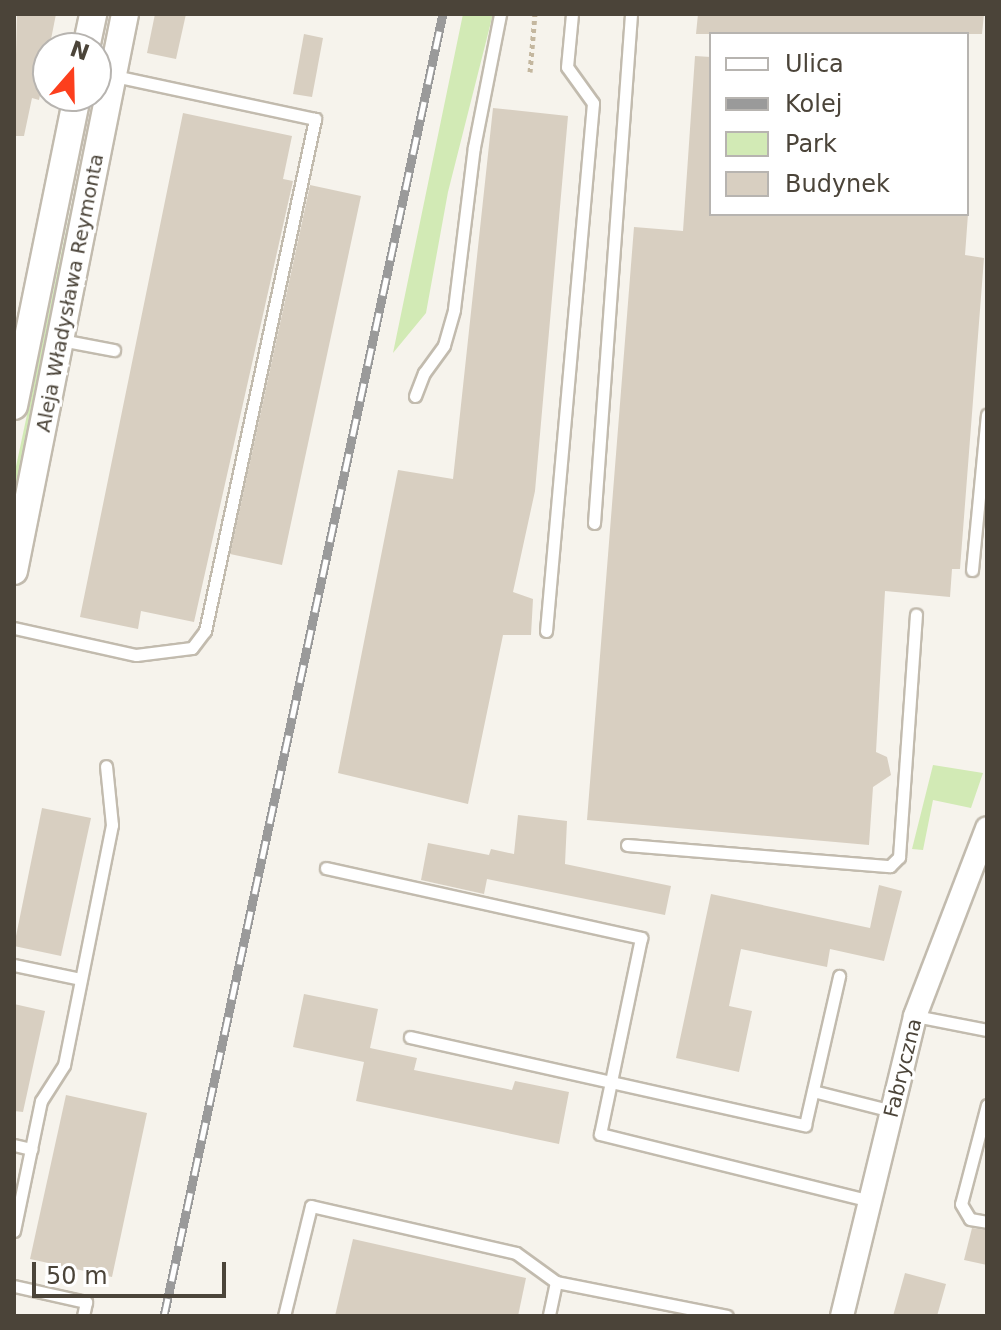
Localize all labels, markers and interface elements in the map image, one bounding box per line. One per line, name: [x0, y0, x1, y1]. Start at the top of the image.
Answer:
north arrow: [32, 32, 112, 112]
legend: [709, 32, 969, 216]
text: N: [67, 36, 93, 66]
text: Ulica: [785, 50, 844, 78]
text: Kolej: [785, 90, 842, 118]
text: Park: [785, 130, 837, 158]
street label: Aleja Władysława Reymonta: [31, 152, 109, 434]
text: Budynek: [785, 170, 890, 198]
street label: Fabryczna: [879, 1016, 927, 1120]
scale bar: [36, 1246, 230, 1296]
text: 50 m: [46, 1262, 108, 1290]

